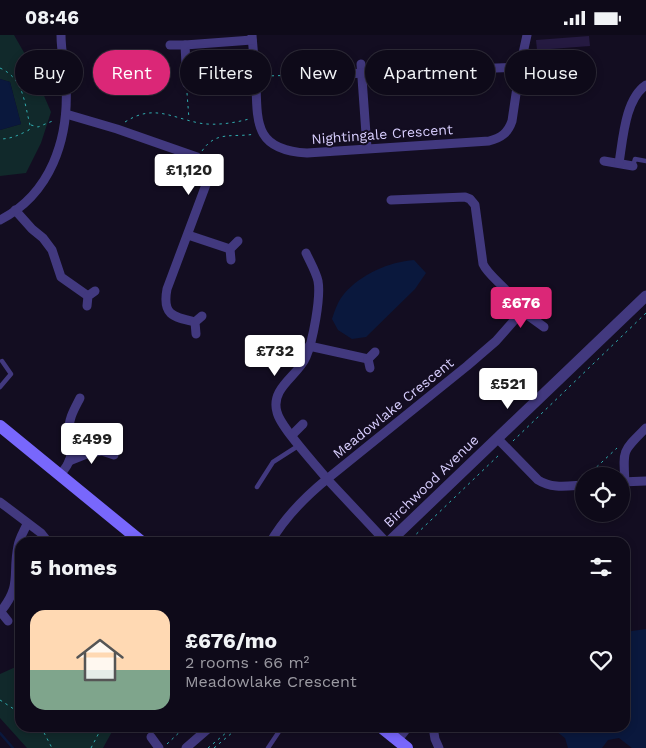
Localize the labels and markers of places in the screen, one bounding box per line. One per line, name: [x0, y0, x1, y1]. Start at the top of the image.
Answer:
pin: £1,120: [148, 154, 230, 196]
pin: £676: [491, 287, 551, 329]
pin: £732: [245, 335, 305, 377]
pin: £521: [478, 367, 538, 410]
pin: £499: [62, 423, 122, 465]

